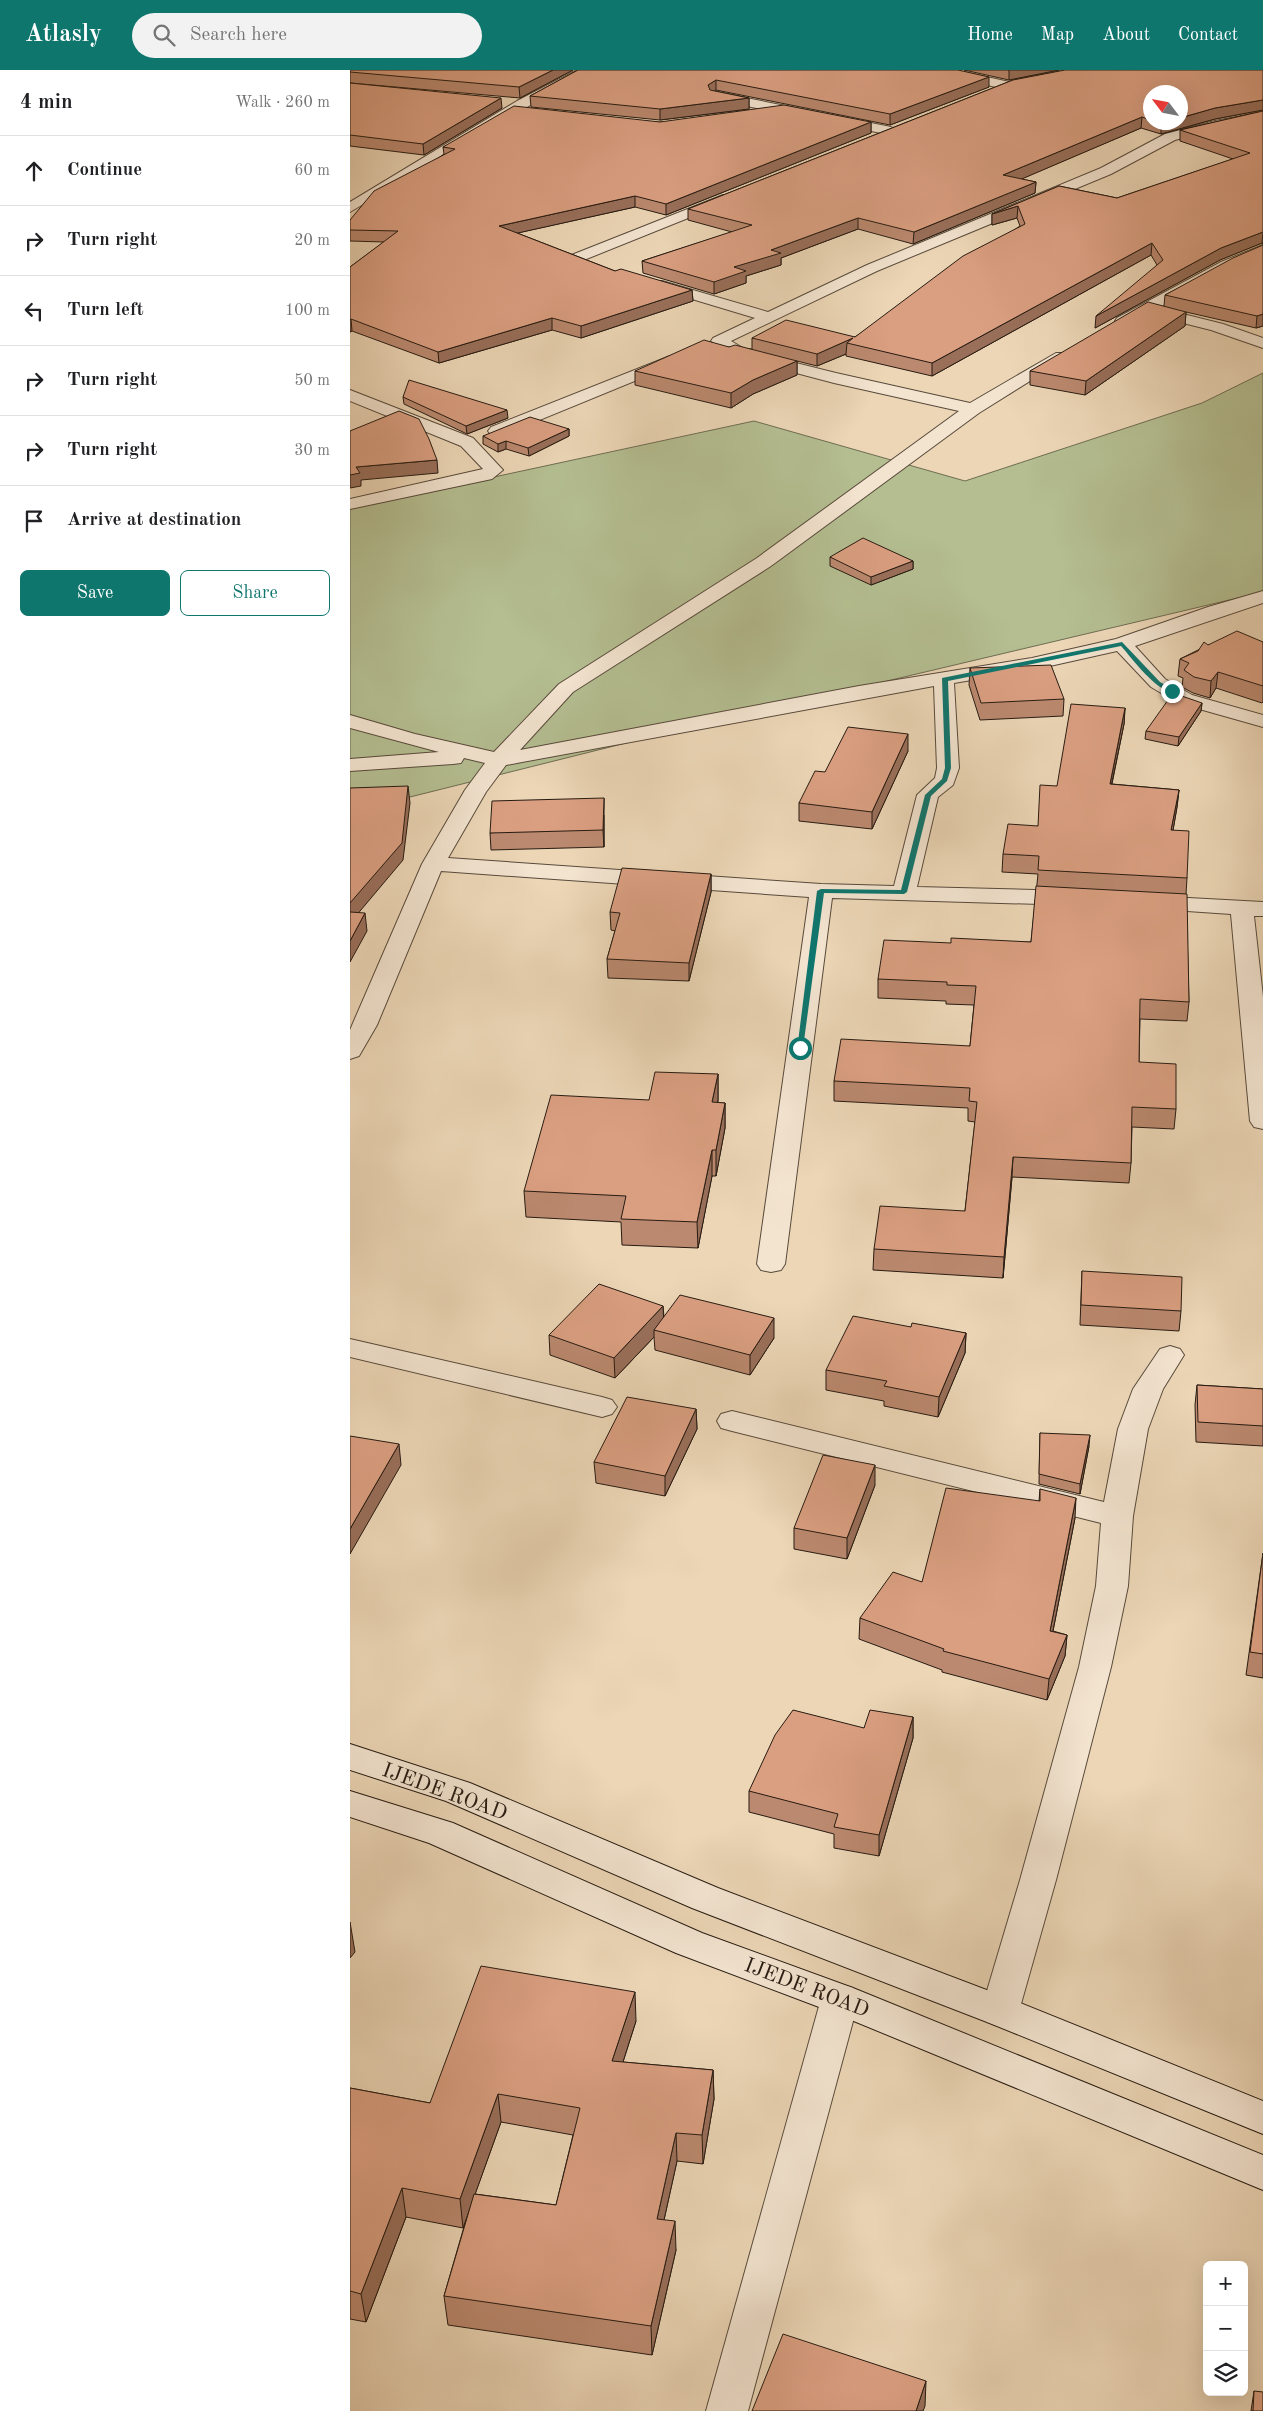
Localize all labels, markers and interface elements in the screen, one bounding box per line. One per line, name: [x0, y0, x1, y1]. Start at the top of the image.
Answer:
search box: [132, 13, 482, 58]
icon: search: [150, 21, 178, 49]
text: Atlasly: [25, 23, 102, 47]
text: Search here: [190, 26, 287, 45]
text: Home: [967, 26, 1013, 44]
text: Map: [1041, 26, 1074, 44]
text: About: [1102, 26, 1150, 44]
text: Contact: [1178, 26, 1238, 44]
north arrow: [1143, 85, 1188, 130]
text: 4 min: [20, 92, 73, 113]
text: Walk · 260 m: [235, 95, 330, 111]
icon: ahead: [20, 157, 48, 185]
text: Continue: [67, 161, 142, 180]
text: 60 m: [294, 163, 330, 179]
icon: right: [20, 227, 48, 255]
text: Turn right: [67, 231, 157, 250]
text: 20 m: [294, 233, 330, 249]
icon: left: [20, 297, 48, 325]
text: Turn left: [67, 301, 144, 320]
text: 100 m: [285, 303, 330, 319]
icon: right: [20, 367, 48, 395]
text: Turn right: [67, 371, 157, 390]
text: 50 m: [294, 373, 330, 389]
icon: right: [20, 437, 48, 465]
text: Turn right: [67, 441, 157, 460]
text: 30 m: [294, 443, 330, 459]
icon: arrive: [20, 507, 48, 535]
text: Arrive at destination: [67, 511, 241, 530]
button: Save: [20, 570, 170, 616]
button: Share: [180, 570, 330, 616]
route end: [1161, 680, 1184, 703]
route start: [789, 1037, 812, 1060]
street label: IJEDE ROAD: [379, 1760, 510, 1825]
street label: IJEDE ROAD: [741, 1955, 872, 2022]
map controls: [1203, 2261, 1248, 2396]
button: +: [1203, 2261, 1248, 2306]
button: −: [1203, 2306, 1248, 2351]
button: layers: [1203, 2351, 1248, 2396]

